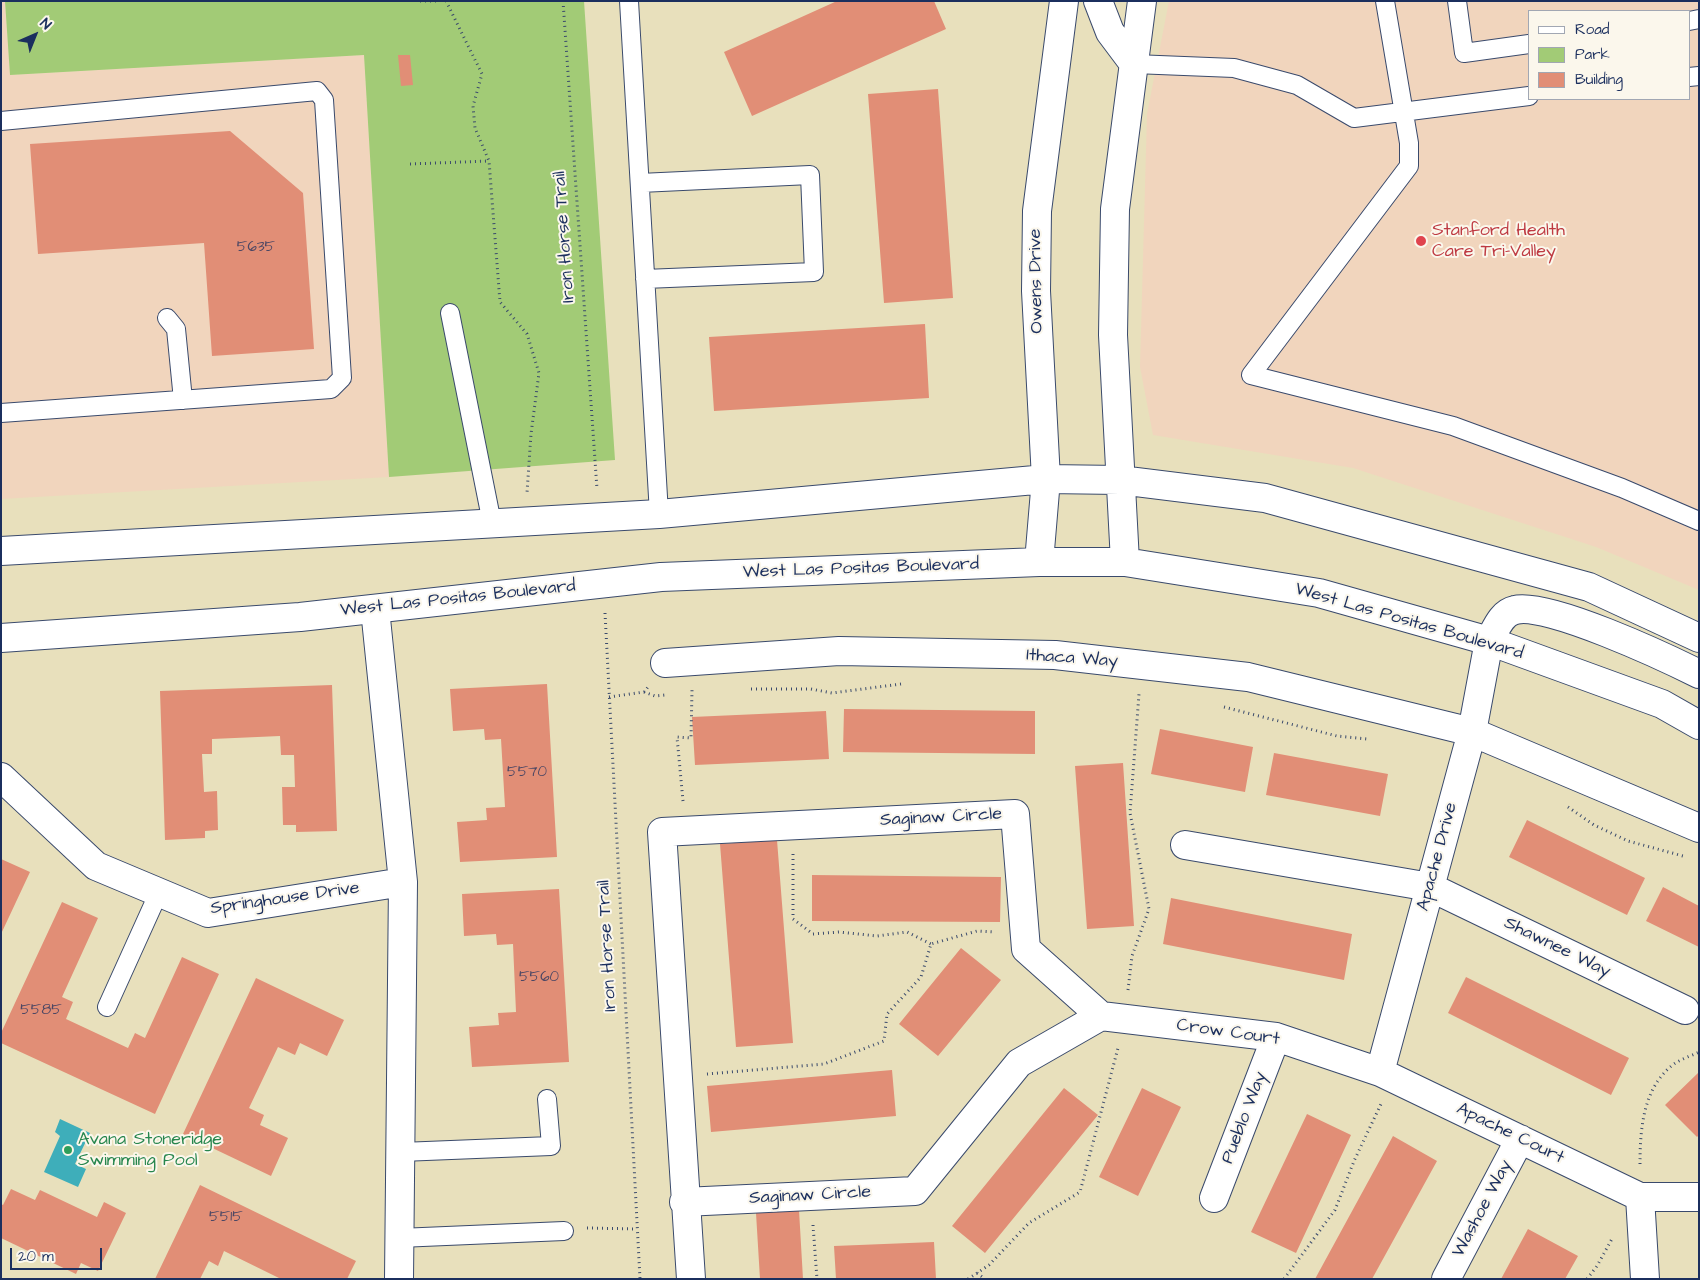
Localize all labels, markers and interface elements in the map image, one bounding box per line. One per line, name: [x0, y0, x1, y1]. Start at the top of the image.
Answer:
north arrow: [10, 10, 60, 60]
legend: [1528, 10, 1690, 100]
text: N: [35, 14, 56, 34]
text: Road: [1575, 19, 1609, 40]
text: Park: [1575, 44, 1610, 65]
text: Building: [1575, 69, 1623, 90]
street label: Iron Horse Trail: [550, 171, 580, 303]
place label: Stanford Health Care Tri-Valley: [1432, 220, 1565, 262]
street label: Owens Drive: [1025, 228, 1049, 334]
marker: Stanford Health Care Tri-Valley: [1414, 234, 1428, 248]
house number: 5635: [237, 239, 275, 257]
street label: West Las Positas Boulevard: [743, 554, 979, 584]
street label: West Las Positas Boulevard: [339, 576, 577, 622]
street label: West Las Positas Boulevard: [1292, 579, 1526, 665]
street label: Ithaca Way: [1025, 645, 1119, 673]
house number: 5570: [507, 764, 547, 782]
street label: Apache Drive: [1413, 800, 1463, 914]
street label: Saginaw Circle: [880, 804, 1002, 832]
street label: Springhouse Drive: [209, 878, 361, 920]
street label: Iron Horse Trail: [594, 880, 622, 1012]
street label: Shawnee Way: [1500, 913, 1614, 983]
house number: 5560: [519, 969, 559, 987]
house number: 5585: [20, 1002, 62, 1020]
street label: Crow Court: [1175, 1015, 1281, 1051]
street label: Pueblo Way: [1218, 1069, 1272, 1167]
street label: Apache Court: [1453, 1099, 1567, 1169]
place label: Avana Stoneridge Swimming Pool: [78, 1129, 222, 1172]
marker: Avana Stoneridge Swimming Pool: [62, 1144, 74, 1156]
street label: Washoe Way: [1448, 1157, 1518, 1261]
street label: Saginaw Circle: [749, 1182, 871, 1210]
house number: 5515: [209, 1209, 243, 1227]
scale bar: [12, 1238, 105, 1270]
text: 20 m: [18, 1246, 54, 1267]

